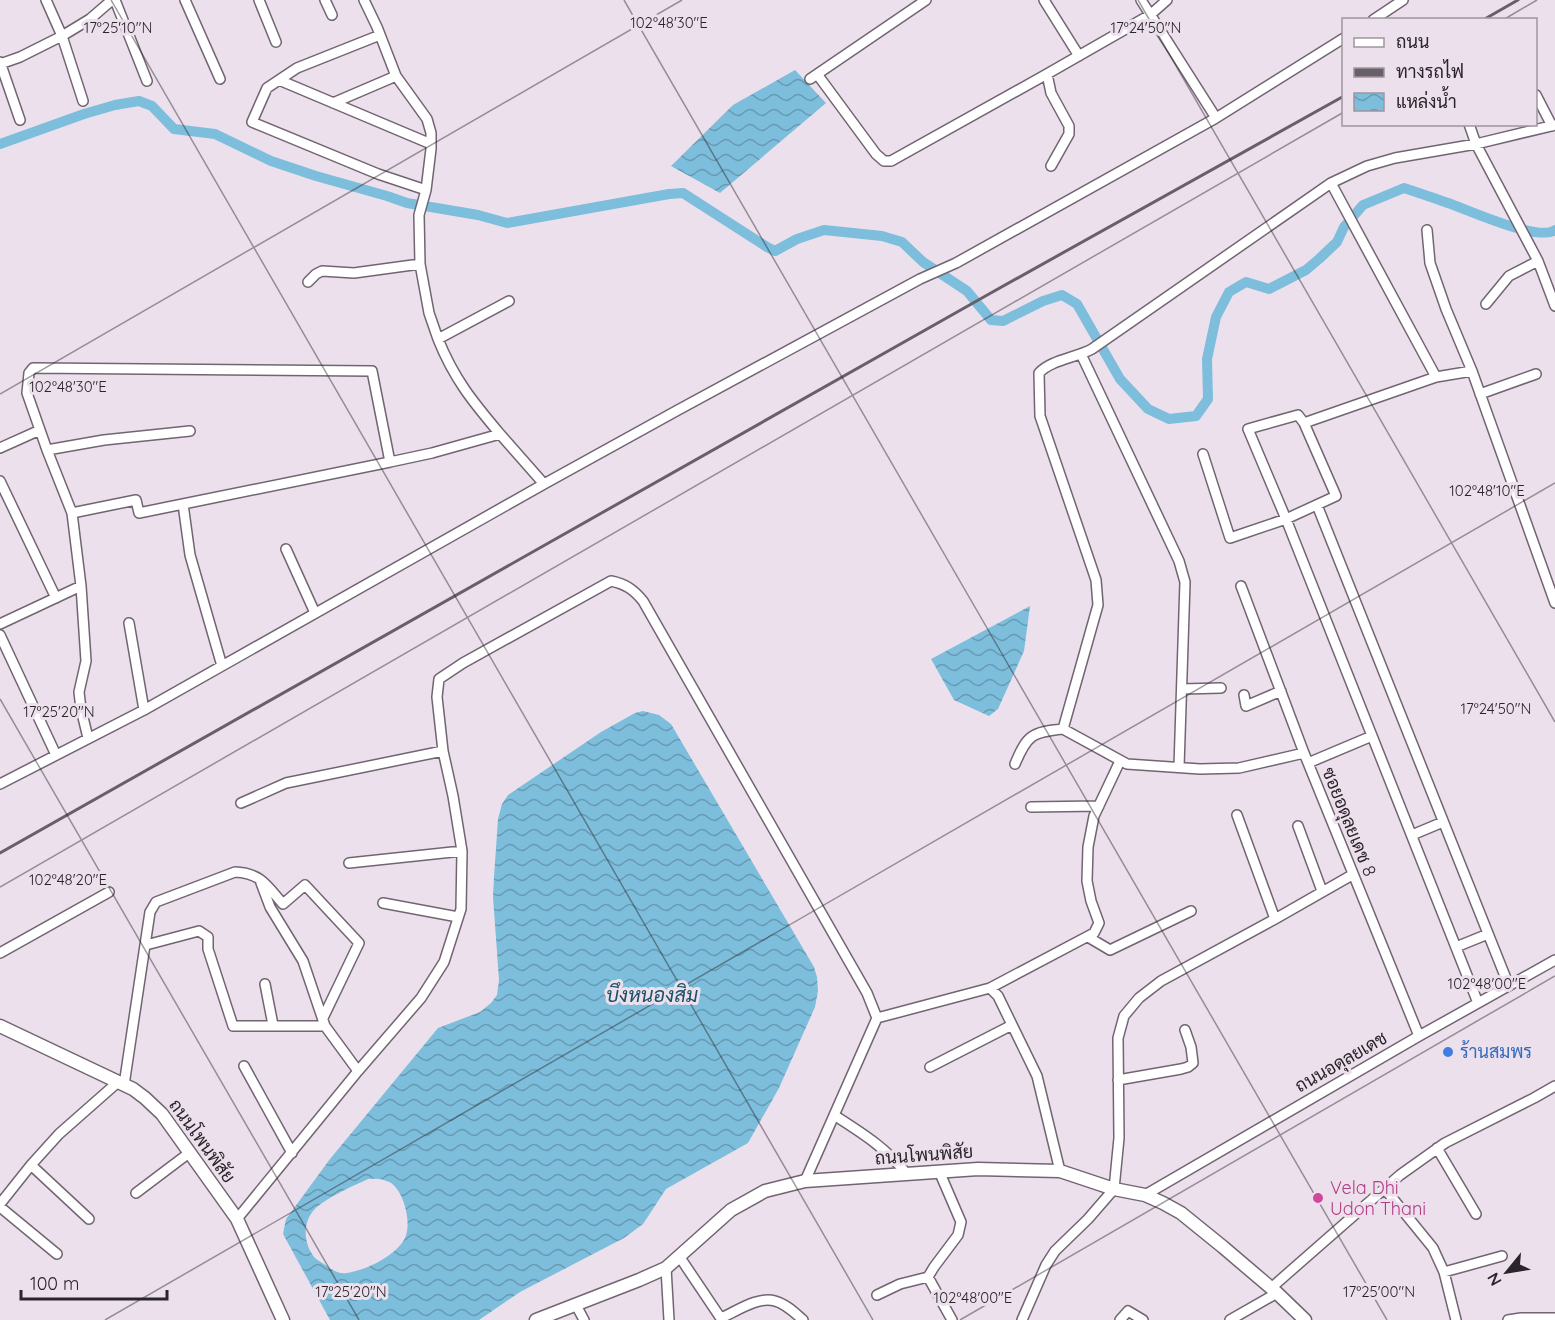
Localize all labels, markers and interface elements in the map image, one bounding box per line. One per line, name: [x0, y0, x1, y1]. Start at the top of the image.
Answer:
text: 102°48'30"E: [630, 13, 708, 32]
text: 17°25'10"N: [84, 18, 152, 37]
text: 17°24'50"N: [1111, 18, 1181, 37]
legend: [1342, 18, 1537, 126]
text: ถนน: [1396, 30, 1429, 53]
text: ทางรถไฟ: [1396, 59, 1464, 83]
text: แหล่งน้ำ: [1396, 86, 1457, 113]
text: 102°48'30"E: [29, 377, 107, 396]
text: 102°48'10"E: [1449, 481, 1525, 500]
text: 17°24'50"N: [1461, 699, 1531, 718]
text: 17°25'20"N: [23, 702, 95, 721]
street label: ซอยอดุลยเดช 8: [1316, 764, 1382, 880]
text: 102°48'20"E: [29, 870, 107, 889]
text: 102°48'00"E: [1448, 974, 1526, 993]
water label: บึงหนองสิม: [606, 982, 698, 1007]
street label: ถนนอดุลยเดช: [1291, 1026, 1391, 1098]
place label: ร้านสมพร: [1460, 1040, 1532, 1063]
marker: ร้านสมพร: [1441, 1045, 1455, 1059]
street label: ถนนโพนพิสัย: [164, 1094, 241, 1187]
street label: ถนนโพนพิสัย: [874, 1139, 974, 1169]
place label: Vela Dhi Udon Thani: [1330, 1176, 1426, 1220]
marker: Vela Dhi Udon Thani: [1311, 1191, 1325, 1205]
north arrow: [1477, 1242, 1537, 1302]
scale bar: [21, 1263, 166, 1301]
text: N: [1482, 1269, 1506, 1290]
text: 100 m: [30, 1272, 79, 1295]
text: 17°25'20"N: [315, 1282, 387, 1301]
text: 17°25'00"N: [1343, 1282, 1415, 1301]
text: 102°48'00"E: [934, 1288, 1012, 1307]

